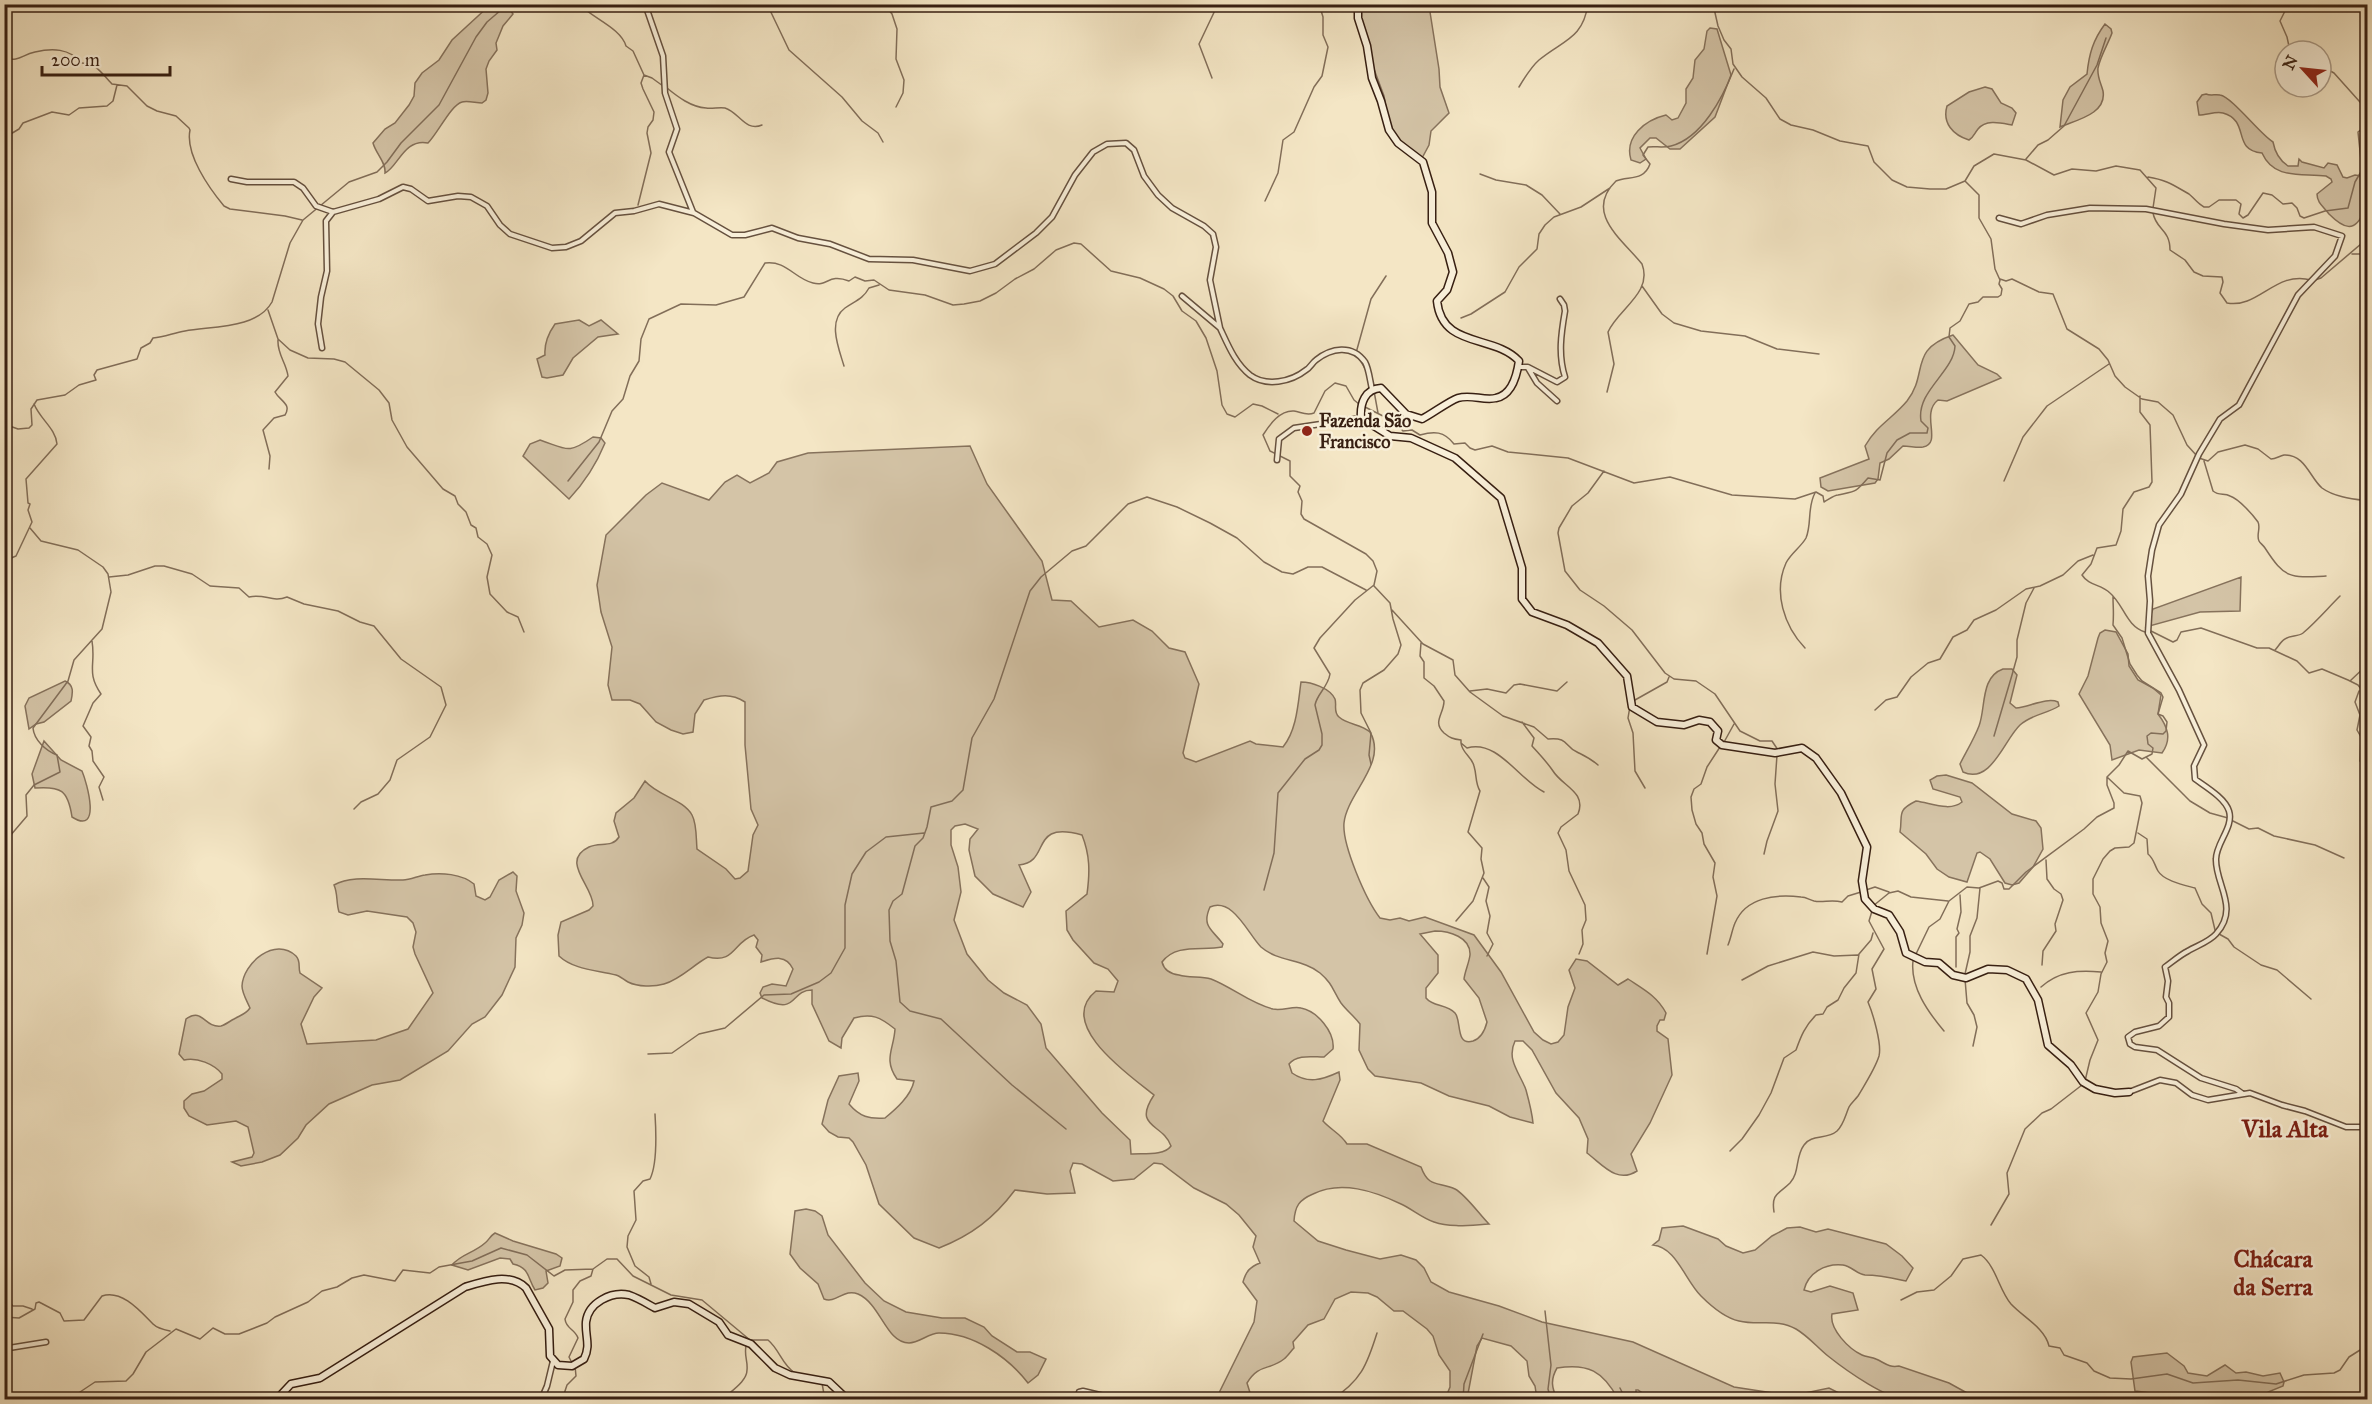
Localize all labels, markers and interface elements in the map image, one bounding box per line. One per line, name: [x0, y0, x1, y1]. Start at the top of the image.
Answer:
scale bar: [42, 39, 170, 77]
north arrow: [2273, 39, 2333, 99]
text: 200 m: [51, 49, 100, 71]
text: N: [2279, 52, 2302, 73]
place label: Fazenda São Francisco: [1319, 410, 1411, 453]
marker: Fazenda São Francisco: [1300, 424, 1314, 438]
district label: Vila Alta: [2241, 1114, 2329, 1144]
district label: Chácara da Serra: [2233, 1244, 2314, 1302]

